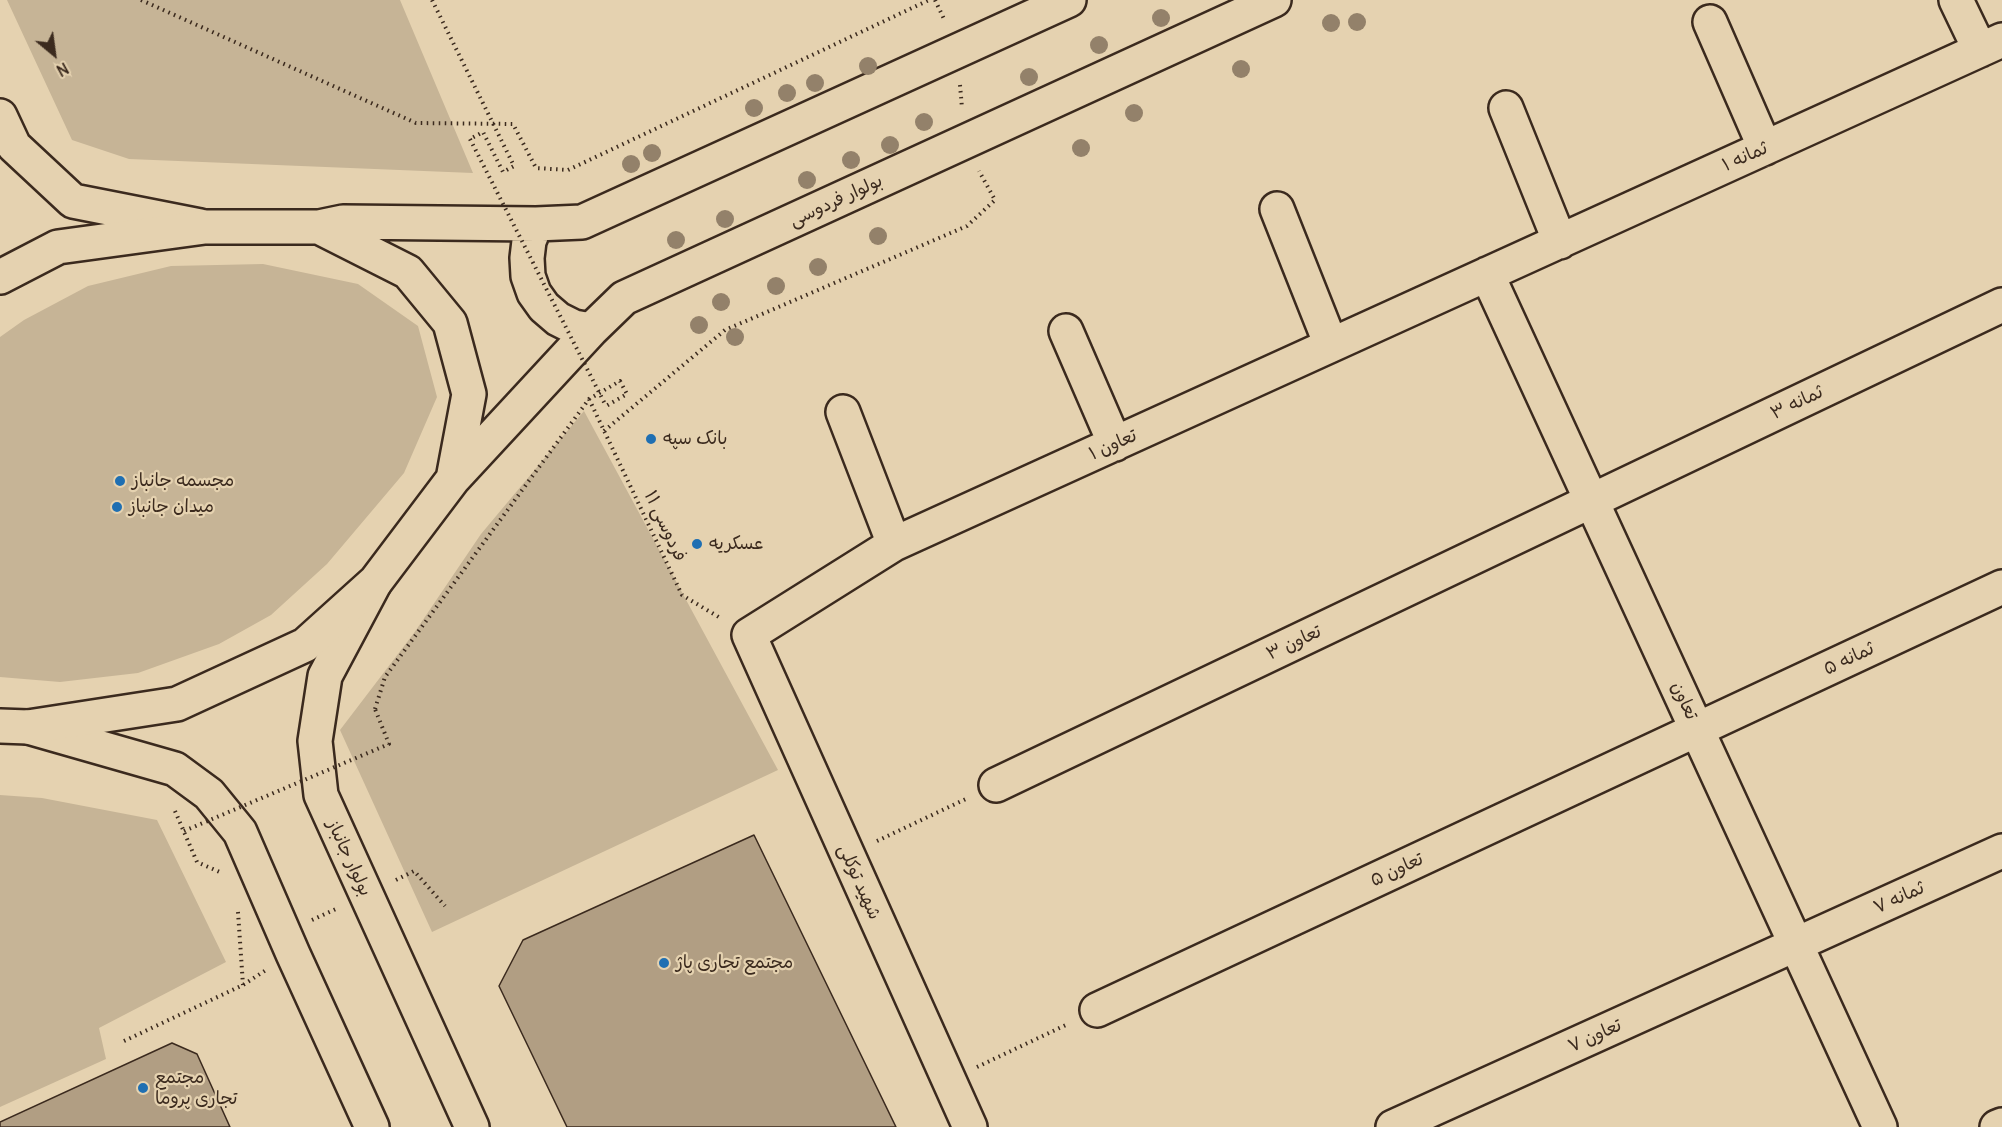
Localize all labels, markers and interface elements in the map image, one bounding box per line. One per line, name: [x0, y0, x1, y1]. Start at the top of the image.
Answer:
north arrow: [24, 24, 84, 84]
text: N: [53, 58, 72, 81]
street label: ثمانه ۱: [1719, 138, 1771, 176]
street label: بولوار فردوسی: [786, 170, 886, 232]
street label: ثمانه ۳: [1767, 381, 1827, 425]
street label: تعاون ۱: [1086, 425, 1140, 465]
place label: بانک سپه: [663, 428, 727, 450]
marker: بانک سپه: [644, 432, 658, 446]
place label: مجسمه جانباز: [132, 470, 234, 492]
marker: مجسمه جانباز: [113, 474, 127, 488]
street label: فردوسی ۱۱: [639, 487, 691, 565]
place label: میدان جانباز: [129, 496, 214, 518]
marker: میدان جانباز: [110, 500, 124, 514]
place label: عسکریه: [709, 533, 763, 555]
marker: عسکریه: [690, 537, 704, 551]
street label: تعاون ۳: [1263, 621, 1325, 665]
street label: ثمانه ۵: [1820, 638, 1878, 680]
street label: تعاون: [1666, 679, 1702, 723]
street label: بولوار جانباز: [322, 816, 376, 900]
street label: شهید توکلی: [833, 841, 885, 923]
street label: تعاون ۵: [1367, 848, 1427, 892]
street label: ثمانه ۷: [1870, 877, 1928, 919]
place label: مجتمع تجاری پاژ: [676, 952, 793, 974]
marker: مجتمع تجاری پاژ: [657, 956, 671, 970]
street label: تعاون ۷: [1565, 1015, 1625, 1057]
place label: مجتمع تجاری پروما: [155, 1067, 237, 1110]
marker: مجتمع تجاری پروما: [136, 1081, 150, 1095]

